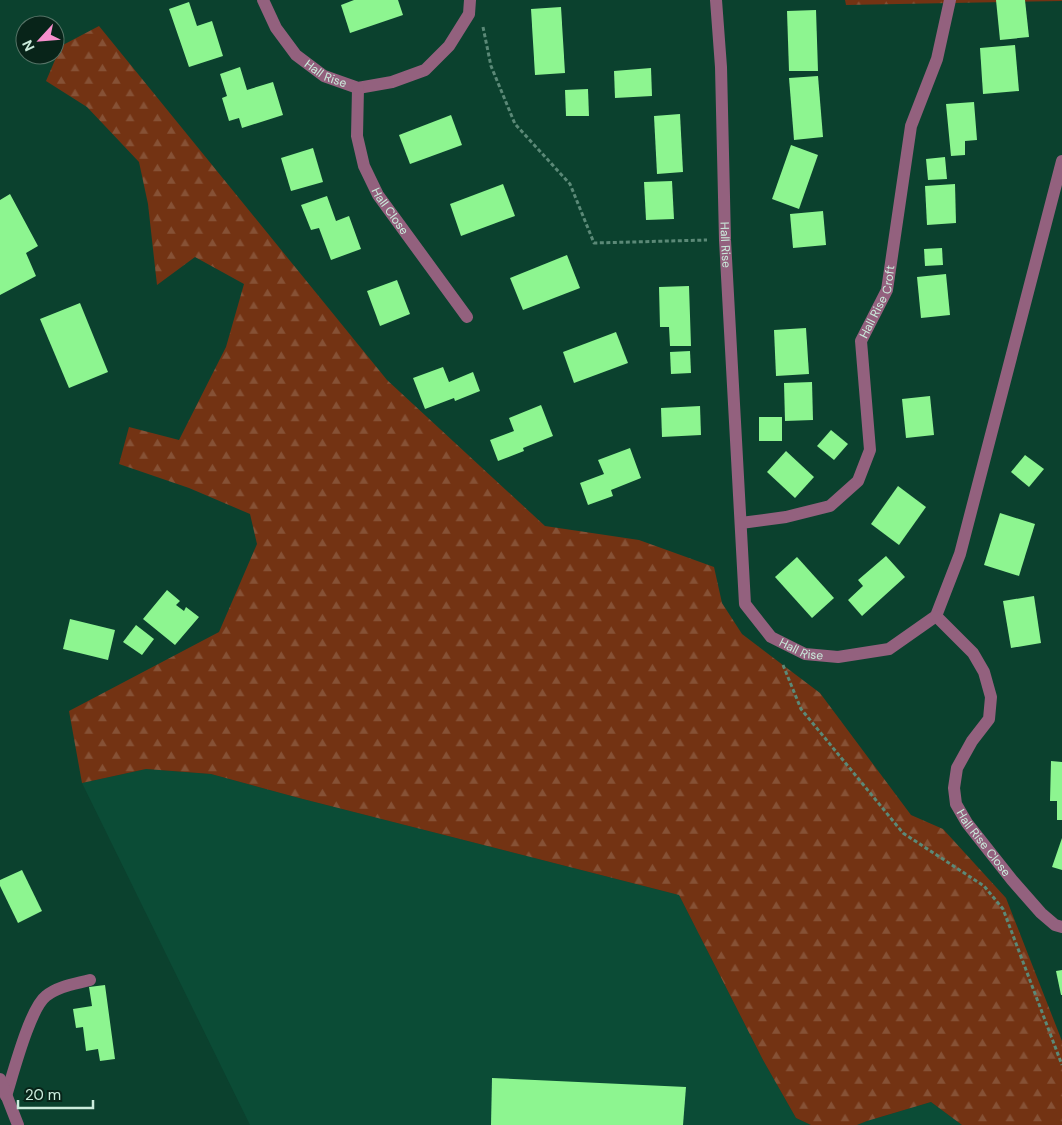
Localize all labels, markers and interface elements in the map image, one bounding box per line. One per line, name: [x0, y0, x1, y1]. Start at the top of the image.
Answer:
north arrow: [15, 15, 65, 65]
text: N: [18, 37, 39, 54]
street label: Hall Rise: [301, 56, 349, 91]
street label: Hall Close: [368, 185, 412, 238]
street label: Hall Rise: [717, 221, 735, 268]
street label: Hall Rise Croft: [856, 264, 899, 341]
street label: Hall Rise: [776, 634, 824, 664]
street label: Hall Rise Close: [953, 806, 1014, 880]
scale bar: [18, 1078, 92, 1110]
text: 20 m: [25, 1085, 61, 1105]

